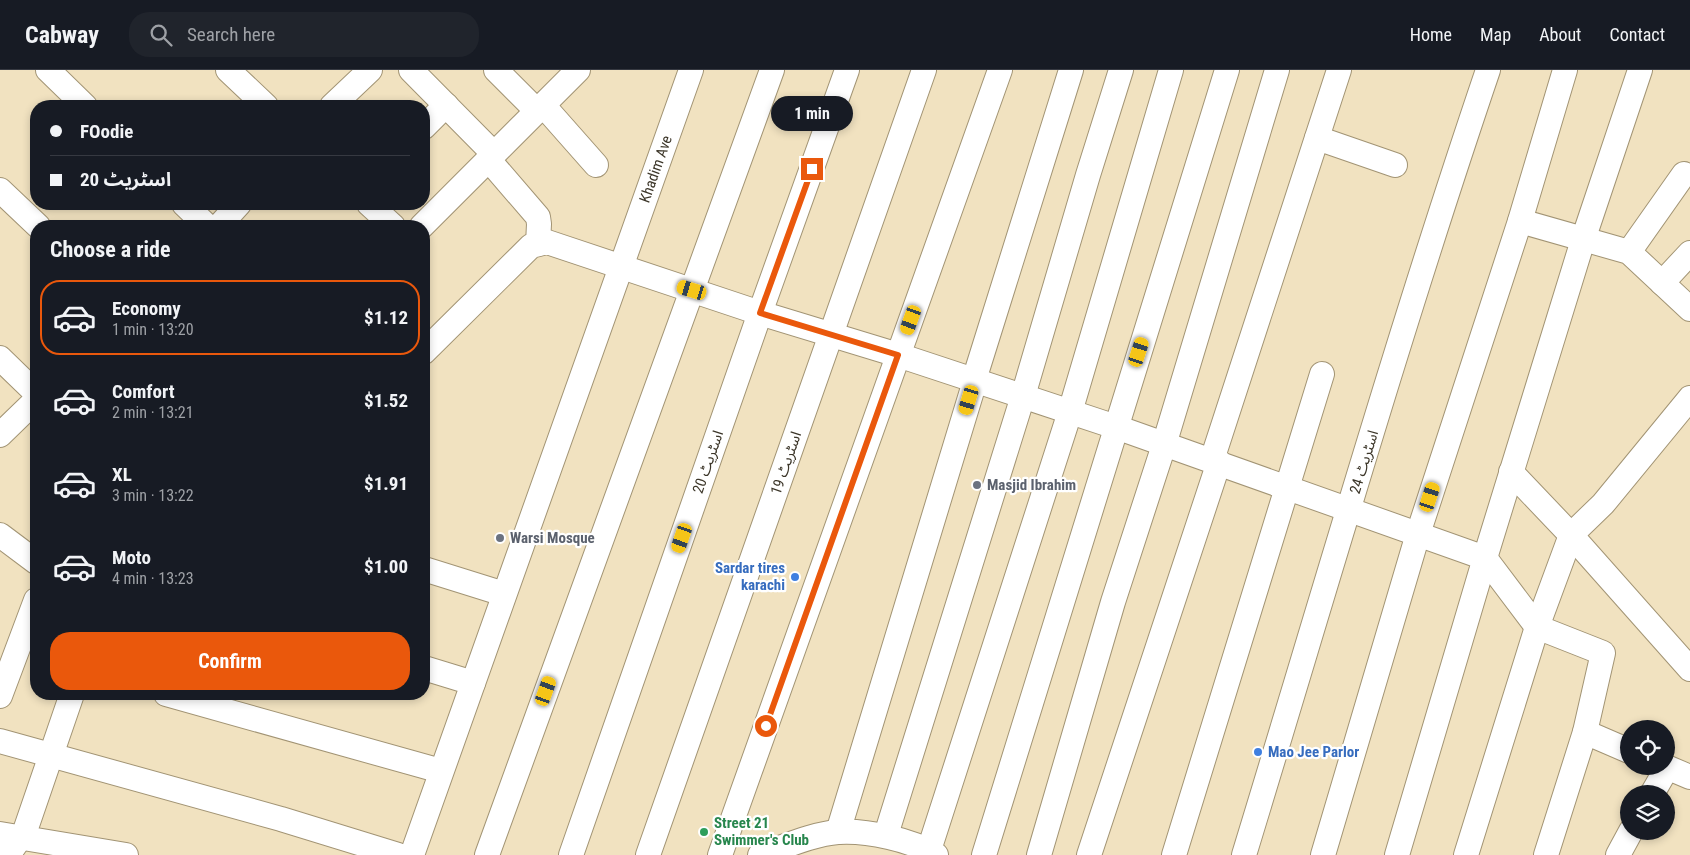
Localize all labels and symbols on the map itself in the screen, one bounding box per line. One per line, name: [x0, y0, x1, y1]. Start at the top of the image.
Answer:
callout: 1 min: [771, 97, 853, 132]
street label: Khadim Ave: [636, 133, 676, 205]
route end: [801, 158, 823, 180]
car: [675, 278, 708, 302]
car: [898, 303, 923, 337]
car: [1127, 335, 1150, 369]
car: [957, 383, 980, 417]
street label: اسٹریٹ 20: [689, 428, 727, 496]
street label: اسٹریٹ 24: [1346, 428, 1382, 496]
street label: اسٹریٹ 19: [767, 429, 805, 497]
place label: Masjid Ibrahim: [987, 476, 1076, 494]
marker: Masjid Ibrahim: [971, 479, 983, 491]
car: [1418, 480, 1441, 514]
car: [670, 521, 693, 555]
place label: Warsi Mosque: [510, 529, 595, 547]
marker: Warsi Mosque: [494, 532, 506, 544]
place label: Sardar tires karachi: [715, 559, 785, 594]
marker: Sardar tires karachi: [789, 571, 801, 583]
car: [533, 674, 558, 708]
route start: [755, 715, 777, 737]
place label: Mao Jee Parlor: [1268, 743, 1359, 761]
marker: Mao Jee Parlor: [1252, 746, 1264, 758]
place label: Street 21 Swimmer's Club: [714, 814, 809, 849]
marker: Street 21 Swimmer's Club: [698, 826, 710, 838]

